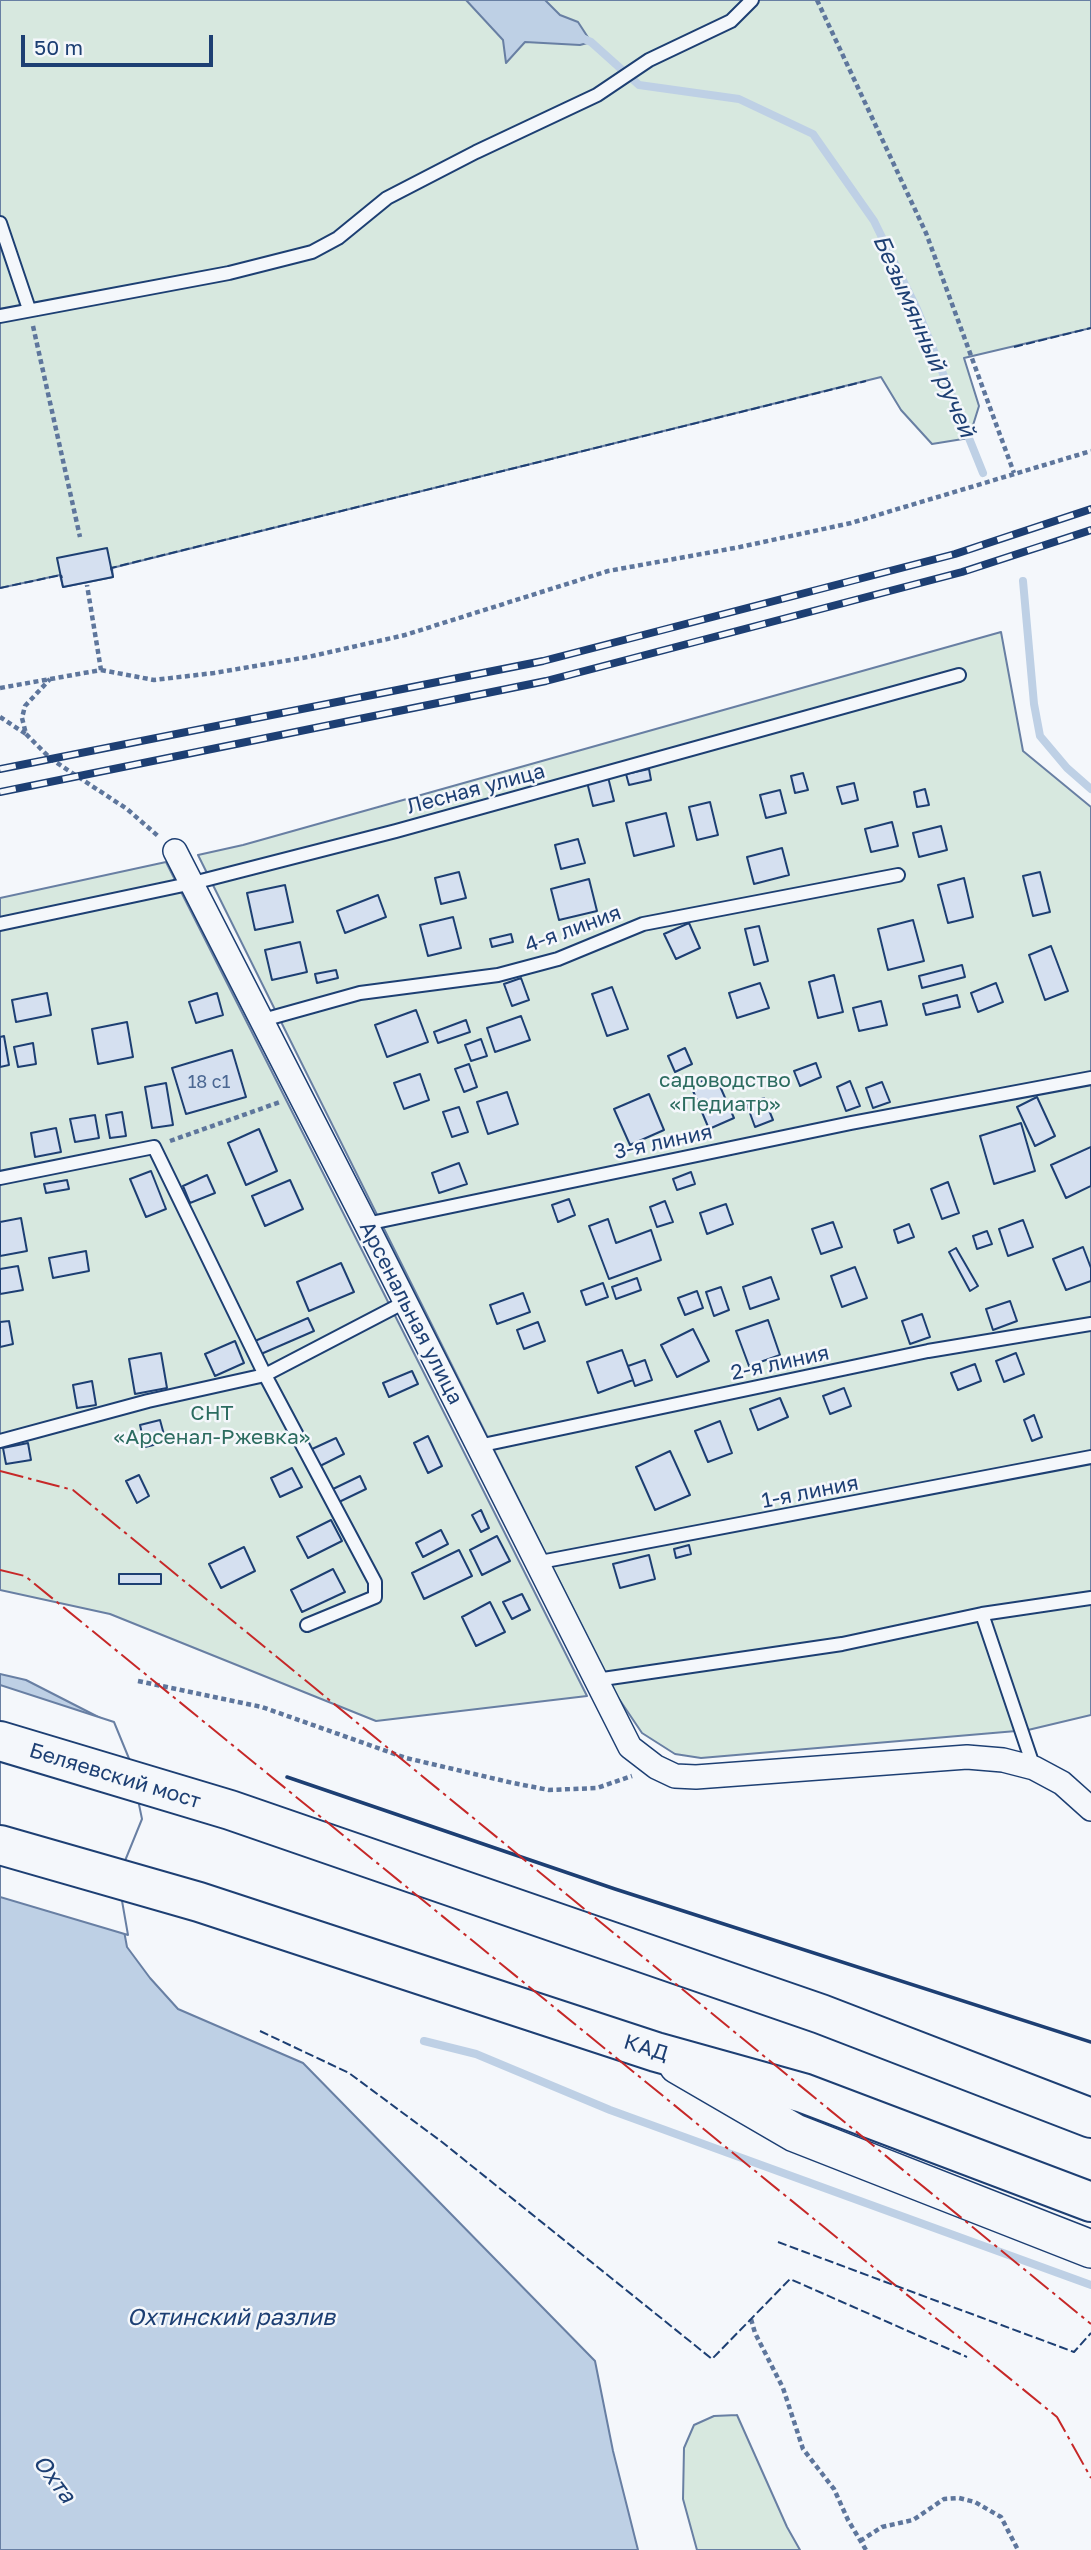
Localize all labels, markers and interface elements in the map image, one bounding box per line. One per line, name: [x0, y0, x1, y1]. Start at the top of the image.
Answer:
scale bar: [24, 21, 217, 65]
text: 50 m: [34, 34, 83, 60]
water label: Безымянный ручей: [867, 230, 981, 442]
street label: Лесная улица: [404, 758, 548, 820]
street label: 4-я линия: [521, 900, 625, 958]
park label: садоводство «Педиатр»: [659, 1067, 791, 1117]
house number: 18 с1: [188, 1071, 230, 1093]
street label: 3-я линия: [611, 1119, 715, 1165]
street label: Арсенальная улица: [354, 1217, 468, 1409]
street label: 2-я линия: [728, 1340, 832, 1386]
park label: СНТ «Арсенал-Ржевка»: [114, 1400, 310, 1450]
street label: 1-я линия: [759, 1470, 861, 1514]
street label: Беляевский мост: [26, 1738, 204, 1814]
street label: КАД: [621, 2029, 671, 2067]
water label: Охтинский разлив: [127, 2304, 335, 2332]
water label: Охта: [27, 2449, 81, 2509]

